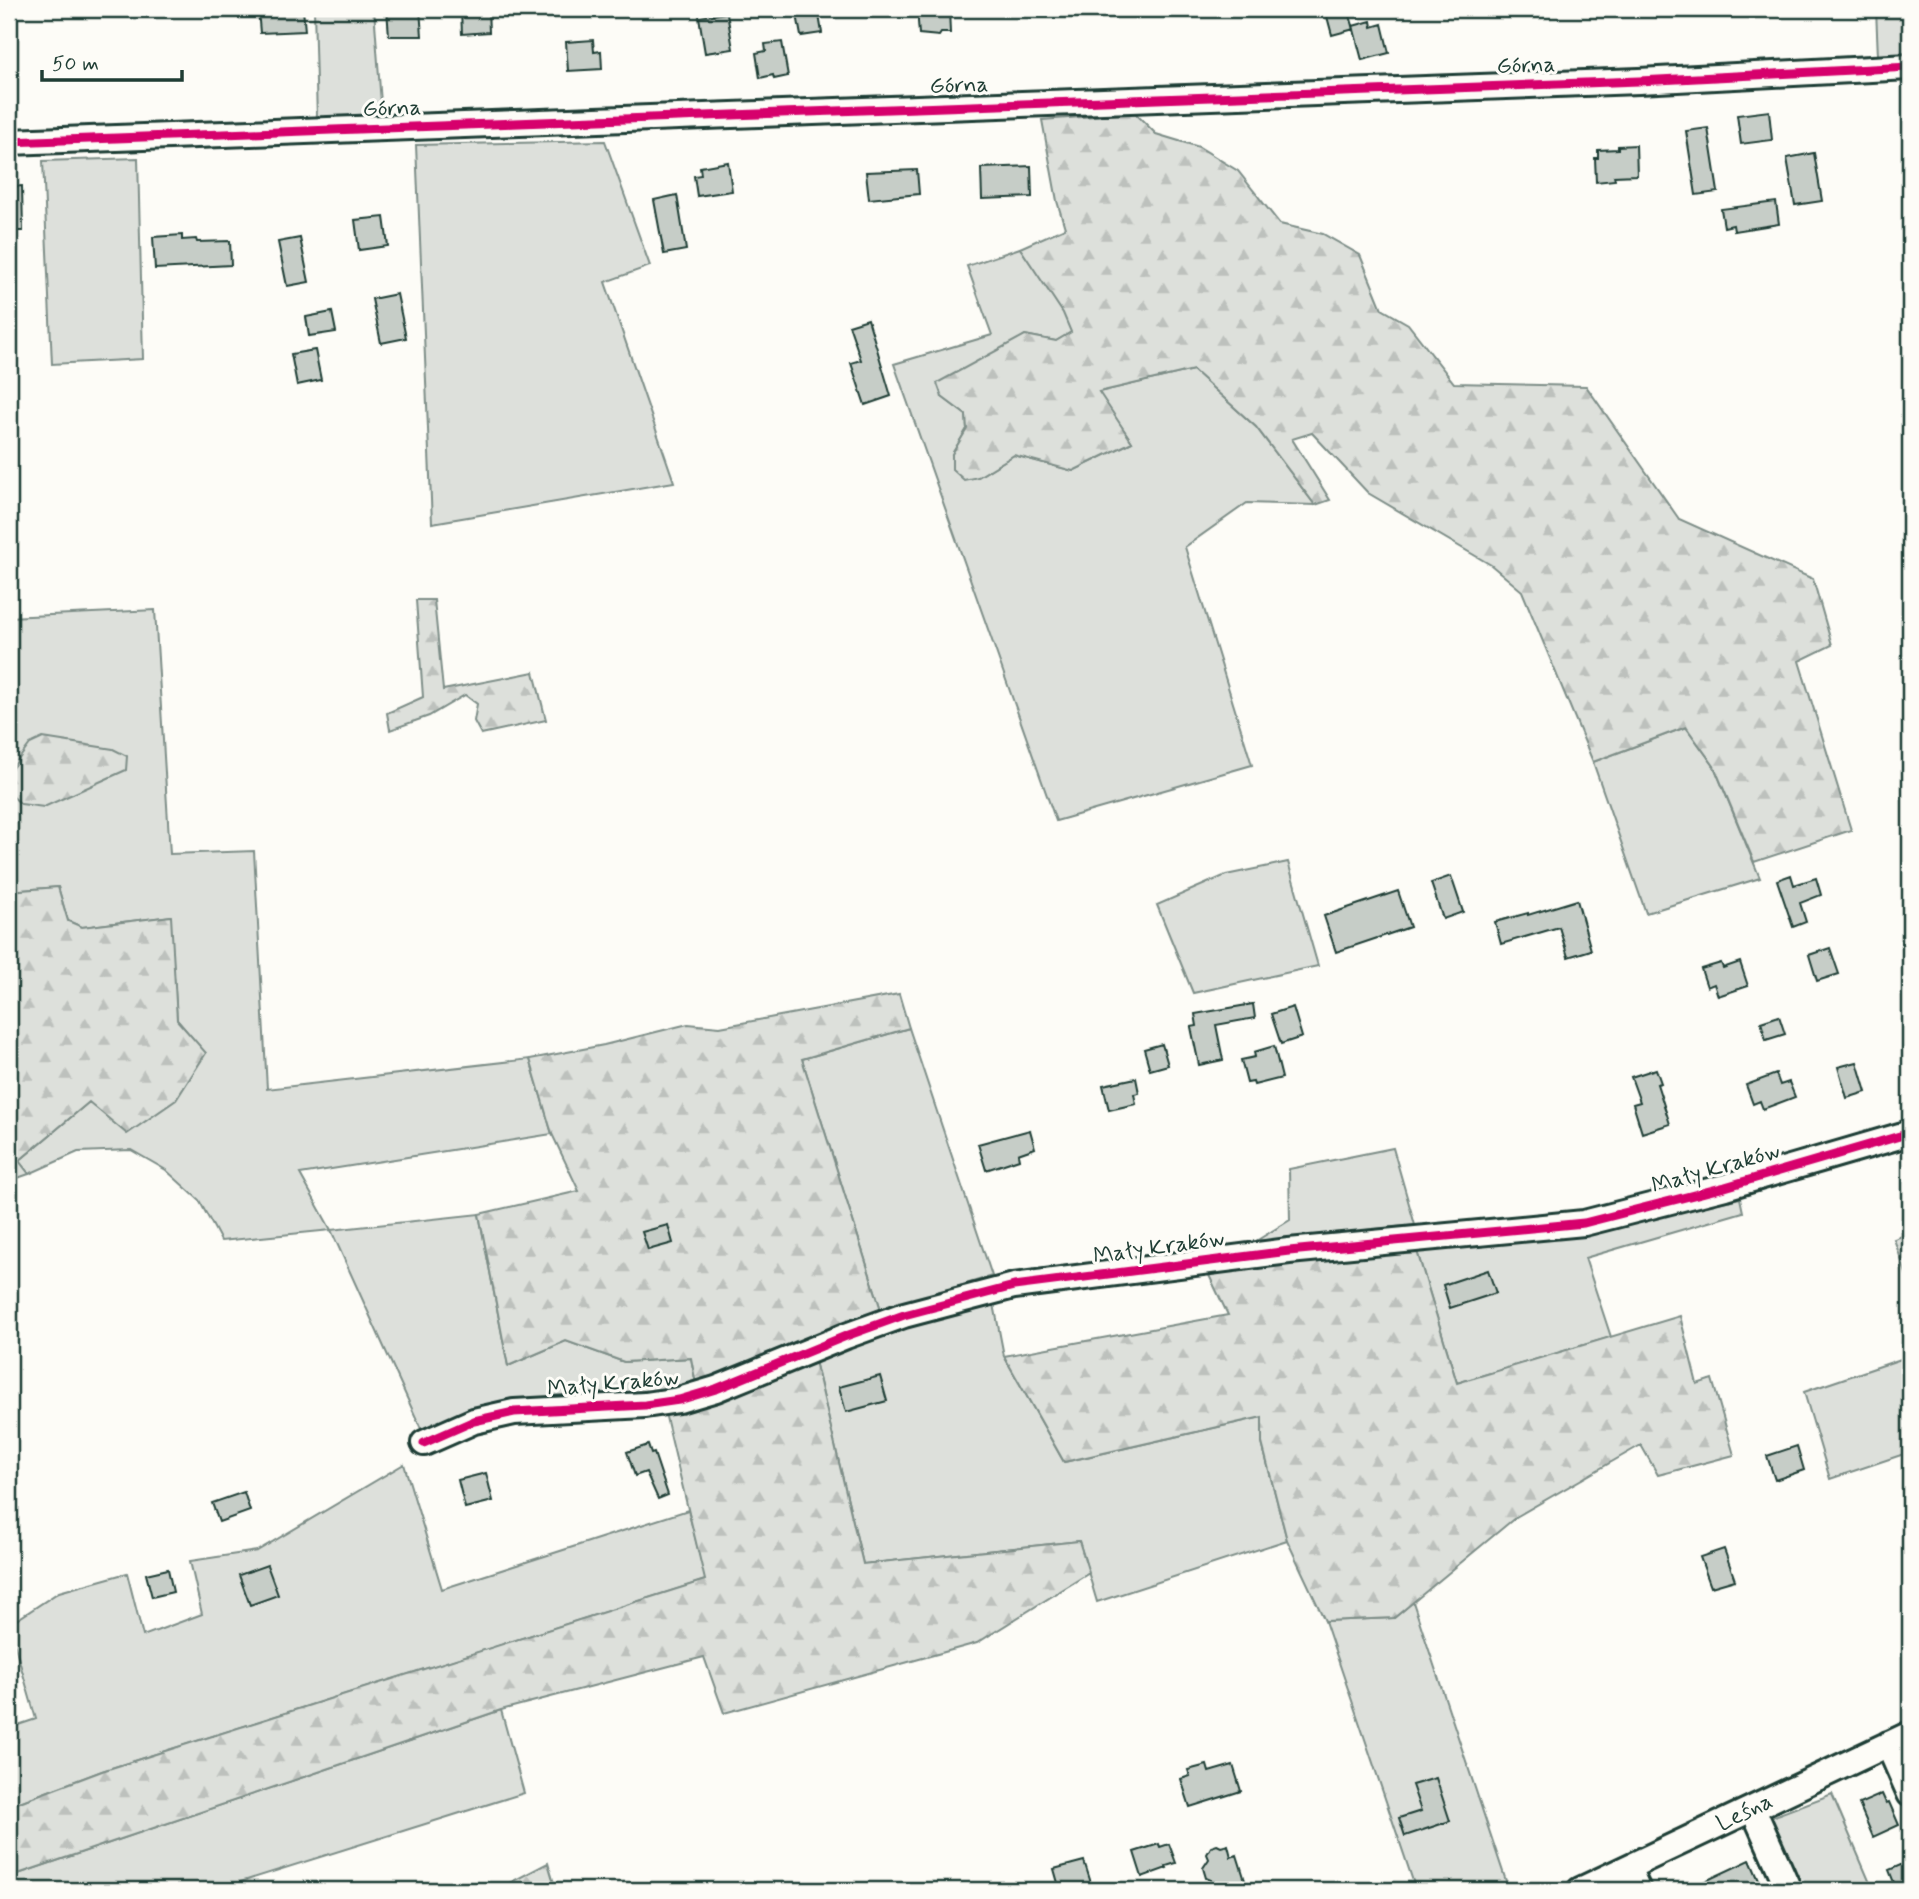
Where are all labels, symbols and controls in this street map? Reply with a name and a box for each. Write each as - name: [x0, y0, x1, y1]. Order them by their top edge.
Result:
- scale bar: [42, 38, 182, 82]
- text: 50 m: [52, 50, 99, 78]
- street label: Górna: [1496, 50, 1556, 82]
- street label: Górna: [929, 70, 989, 102]
- street label: Górna: [362, 93, 422, 125]
- street label: Mały Kraków: [1648, 1136, 1784, 1202]
- street label: Mały Kraków: [1091, 1224, 1227, 1272]
- street label: Mały Kraków: [546, 1363, 680, 1405]
- street label: Leśna: [1712, 1787, 1778, 1839]

